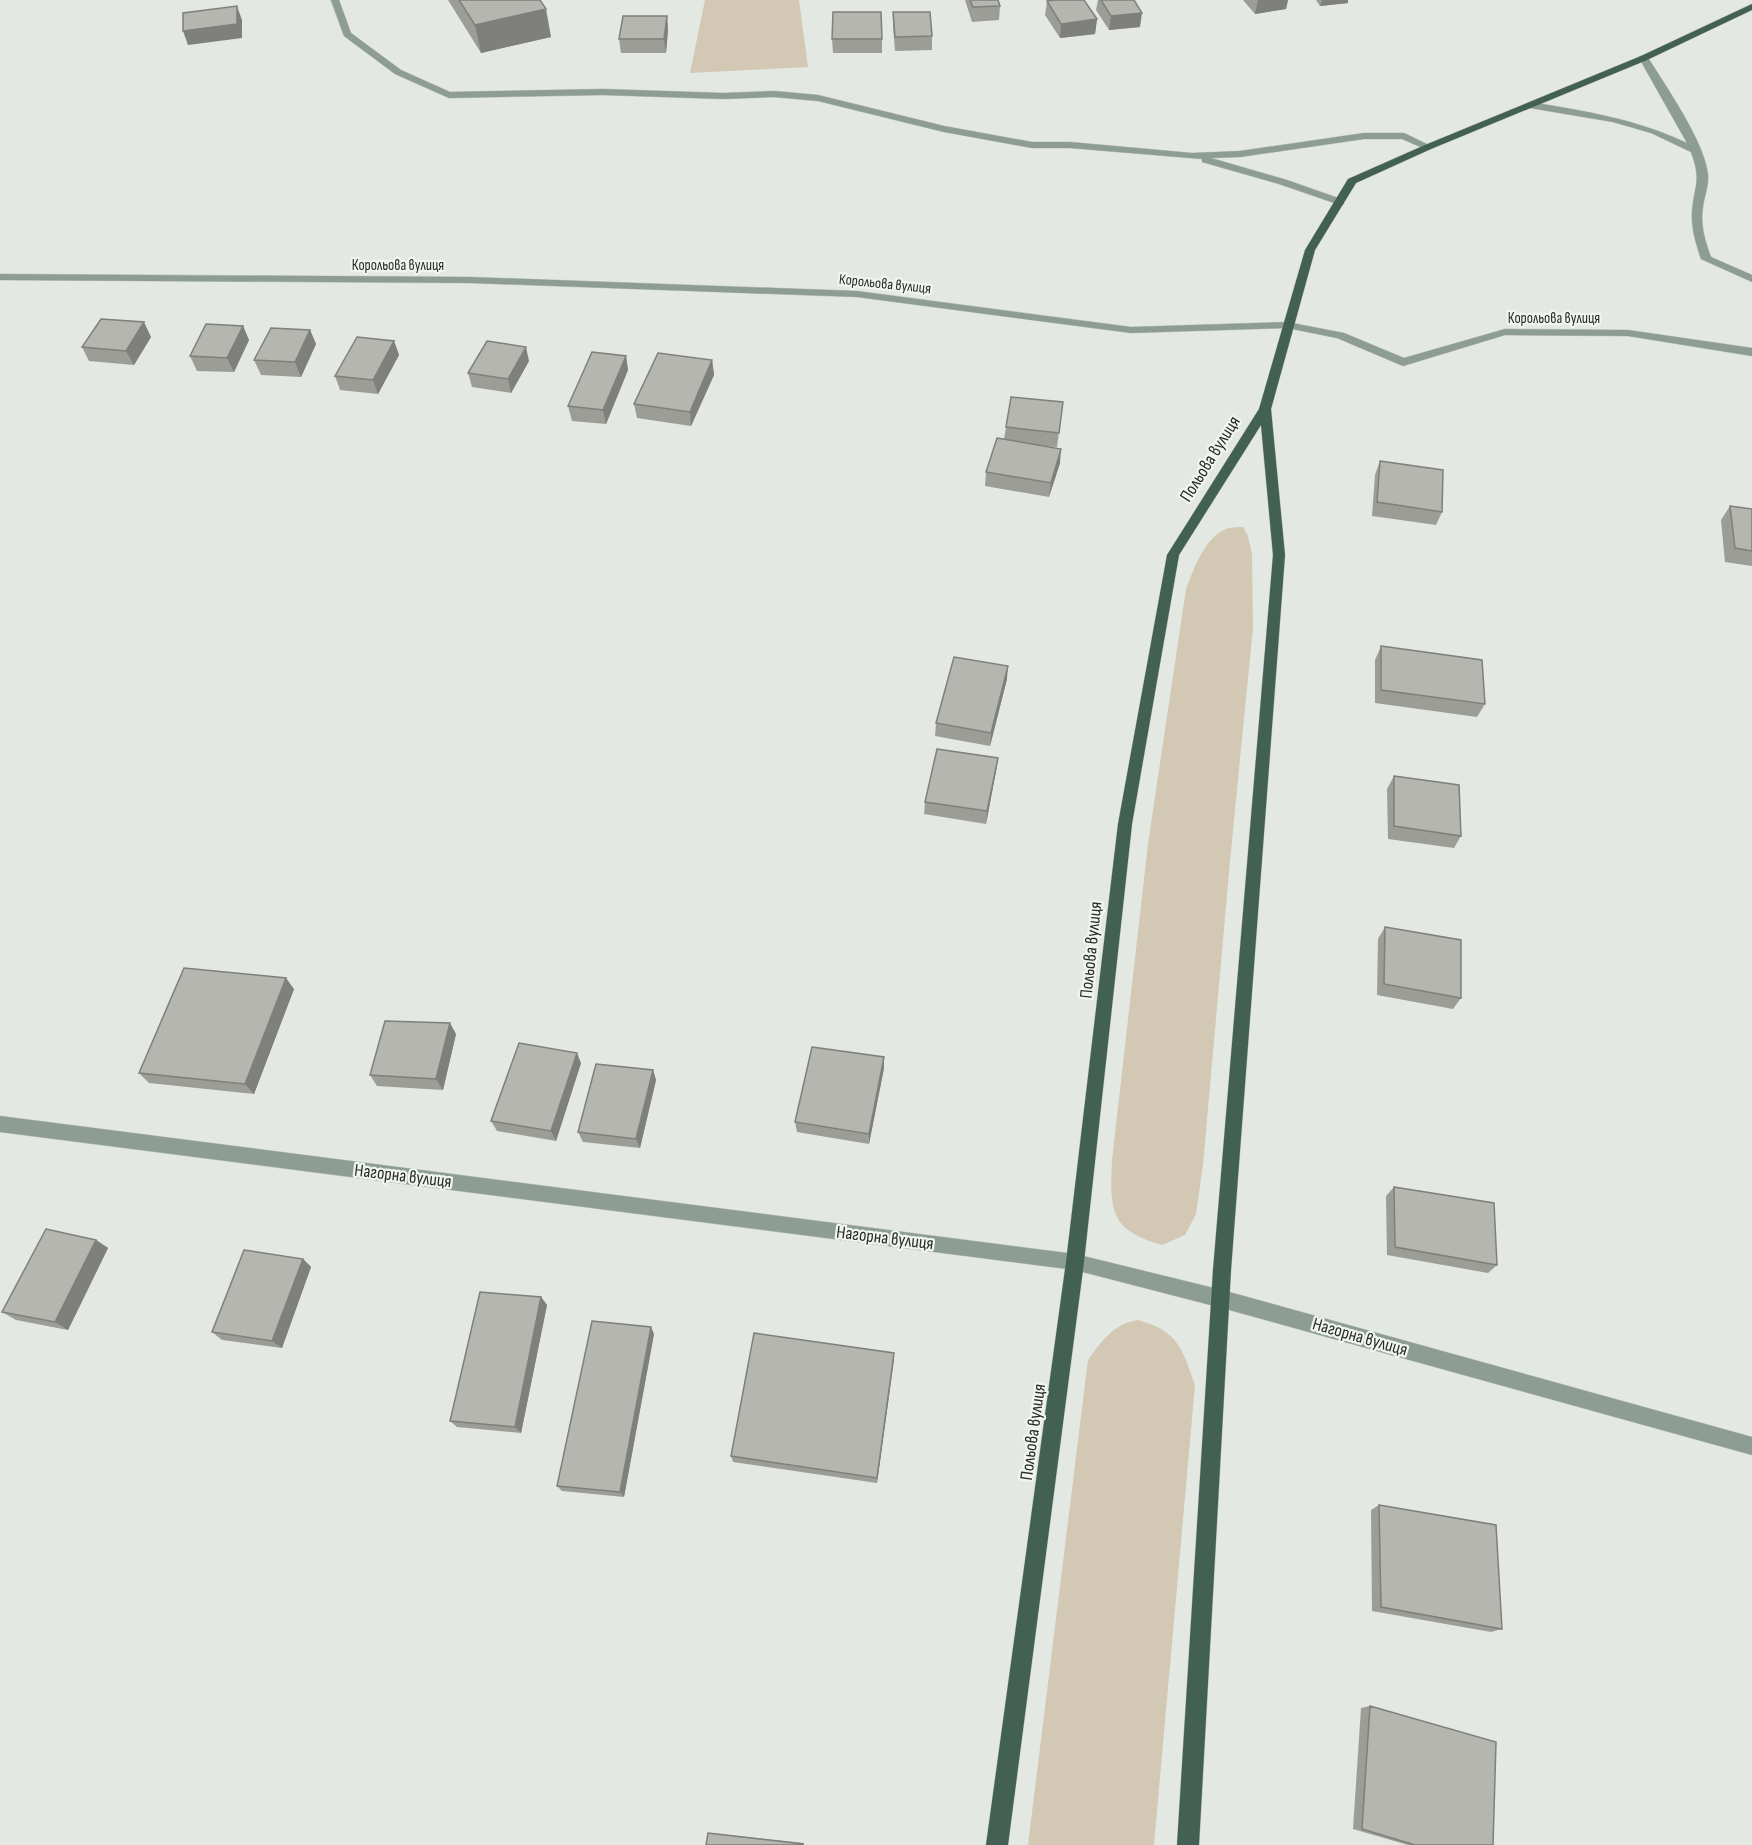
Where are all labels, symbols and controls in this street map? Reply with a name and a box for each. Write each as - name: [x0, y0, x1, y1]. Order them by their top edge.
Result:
- street label: Корольова вулиця: [352, 256, 444, 275]
- street label: Корольова вулиця: [838, 270, 932, 298]
- street label: Корольова вулиця: [1508, 309, 1600, 328]
- street label: Польова вулиця: [1175, 412, 1245, 506]
- street label: Польова вулиця: [1075, 901, 1107, 999]
- street label: Нагорна вулиця: [353, 1160, 453, 1192]
- street label: Нагорна вулиця: [835, 1222, 935, 1254]
- street label: Нагорна вулиця: [1310, 1313, 1410, 1361]
- street label: Польова вулиця: [1016, 1382, 1050, 1482]

